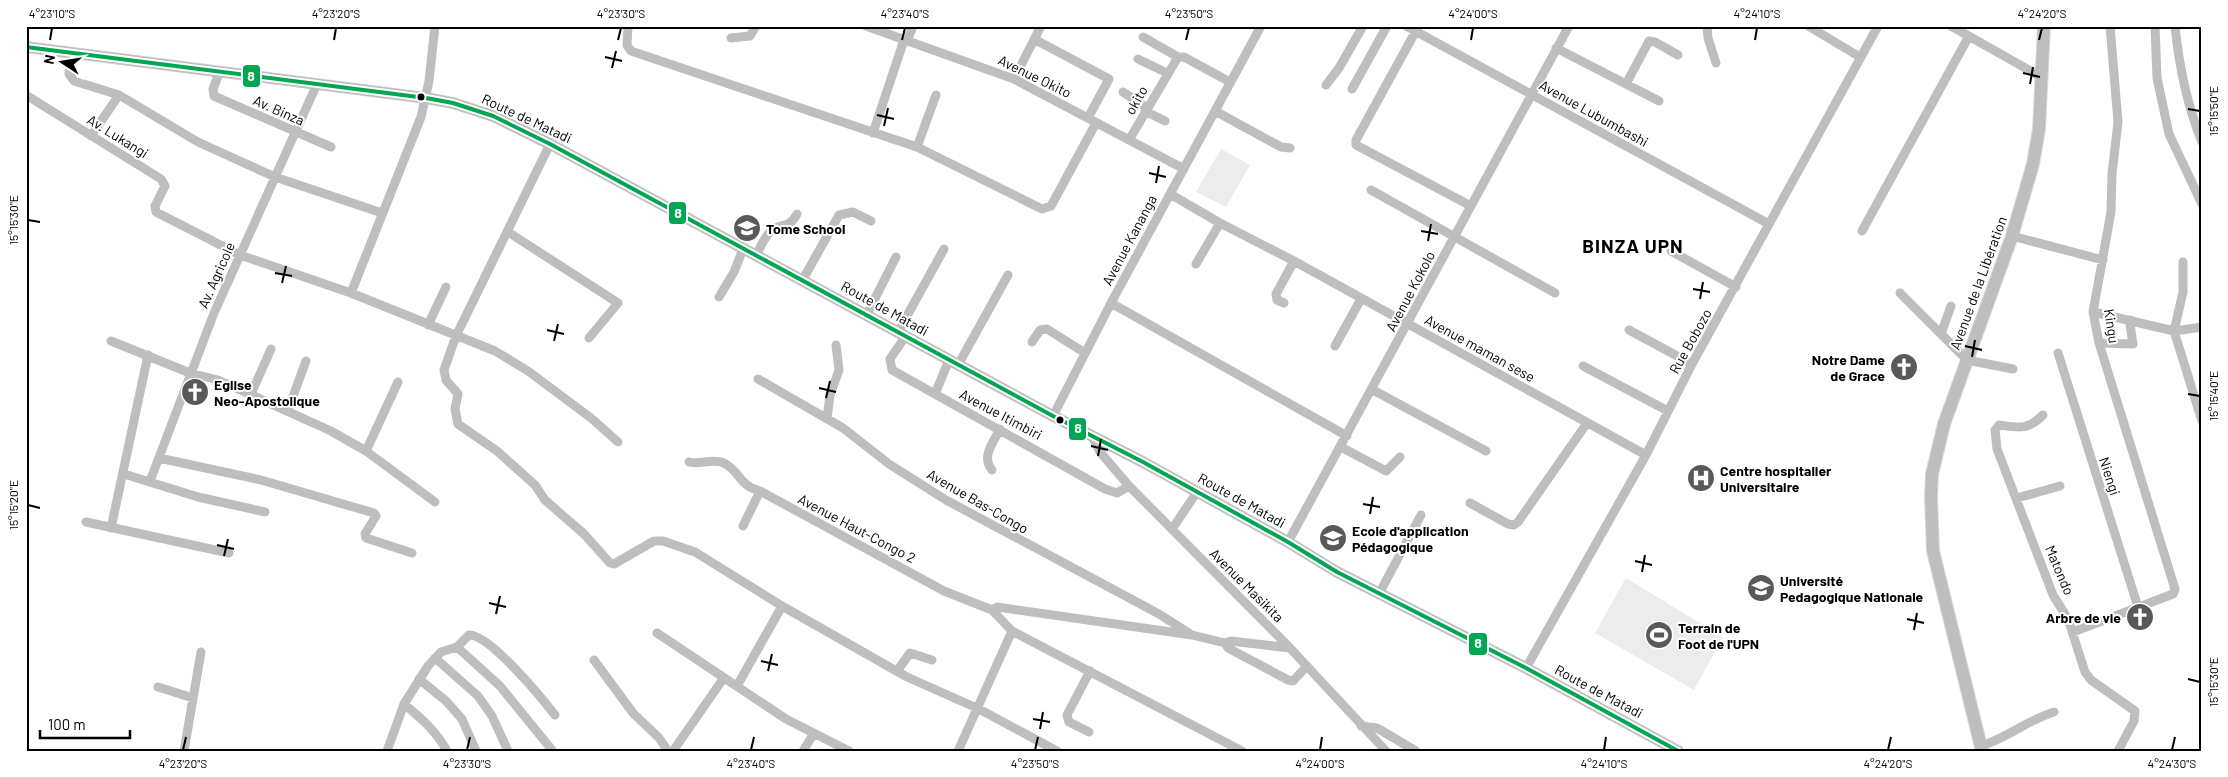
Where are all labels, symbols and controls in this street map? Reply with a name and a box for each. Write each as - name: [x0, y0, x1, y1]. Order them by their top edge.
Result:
- text: 4°23'10"S: [29, 6, 75, 20]
- text: 4°23'20"S: [312, 6, 360, 20]
- text: 4°23'30"S: [597, 6, 645, 20]
- text: 4°23'40"S: [881, 6, 929, 20]
- text: 4°23'50"S: [1165, 6, 1213, 20]
- text: 4°24'00"S: [1448, 6, 1498, 20]
- text: 4°24'10"S: [1734, 6, 1780, 20]
- text: 4°24'20"S: [2017, 6, 2067, 20]
- north arrow: [38, 38, 88, 88]
- street label: Avenue Okito: [996, 51, 1074, 101]
- text: N: [40, 53, 58, 66]
- line badge: 8: [242, 64, 261, 88]
- text: 8: [247, 67, 255, 84]
- street label: Avenue Lubumbashi: [1536, 76, 1652, 150]
- street label: okito: [1121, 82, 1151, 118]
- text: 15°15'50"E: [2206, 86, 2220, 136]
- street label: Route de Matadi: [479, 90, 575, 146]
- street label: Av. Binza: [251, 91, 307, 129]
- unlabelled marker: [416, 92, 426, 102]
- street label: Av. Lukangi: [84, 111, 152, 161]
- street label: Avenue Kananga: [1098, 192, 1160, 288]
- text: 15°15'30"E: [6, 195, 20, 245]
- line badge: 8: [668, 201, 687, 225]
- text: 8: [674, 204, 682, 221]
- school or university icon: Tome School: [732, 213, 762, 243]
- street label: Avenue de la Libération: [1946, 214, 2010, 352]
- place label: Tome School: [766, 220, 845, 237]
- district label: BINZA UPN: [1582, 234, 1684, 257]
- street label: Av. Agricole: [194, 239, 238, 311]
- street label: Avenue Kokolo: [1382, 248, 1438, 334]
- street label: Route de Matadi: [838, 277, 932, 339]
- street label: Rue Bobozo: [1665, 305, 1715, 377]
- street label: Kingu: [2101, 308, 2123, 344]
- street label: Avenue maman sese: [1422, 311, 1538, 385]
- place label: Notre Dame de Grace: [1812, 351, 1885, 384]
- church icon: Notre Dame de Grace: [1889, 352, 1919, 382]
- text: 15°15'40"E: [2206, 371, 2220, 421]
- place label: Eglise Neo-Apostolique: [214, 376, 320, 409]
- church icon: Eglise Neo-Apostolique: [180, 377, 210, 407]
- street label: Avenue Itimbiri: [957, 385, 1045, 443]
- unlabelled marker: [1055, 415, 1065, 425]
- line badge: 8: [1068, 417, 1087, 441]
- text: 8: [1074, 419, 1082, 436]
- street label: Niengi: [2096, 455, 2124, 497]
- place label: Centre hospitalier Universitaire: [1720, 462, 1832, 495]
- hospital icon: Centre hospitalier Universitaire: [1686, 463, 1716, 493]
- street label: Avenue Bas-Congo: [924, 465, 1032, 537]
- street label: Route de Matadi: [1195, 469, 1289, 531]
- text: 15°15'20"E: [6, 480, 20, 530]
- street label: Avenue Haut-Congo 2: [795, 490, 919, 566]
- place label: Ecole d'application Pédagogique: [1352, 522, 1469, 555]
- school or university icon: Ecole d'application Pédagogique: [1318, 523, 1348, 553]
- street label: Matondo: [2042, 543, 2078, 597]
- street label: Avenue Masikita: [1206, 544, 1288, 626]
- place label: Université Pedagogique Nationale: [1780, 572, 1924, 605]
- school or university icon: Université Pedagogique Nationale: [1746, 573, 1776, 603]
- church icon: Arbre de vie: [2125, 602, 2155, 632]
- place label: Arbre de vie: [2046, 609, 2121, 626]
- place label: Terrain de Foot de l'UPN: [1678, 619, 1759, 652]
- sports icon: Terrain de Foot de l'UPN: [1644, 620, 1674, 650]
- line badge: 8: [1468, 632, 1488, 656]
- text: 8: [1474, 634, 1482, 651]
- text: 15°15'30"E: [2206, 657, 2220, 707]
- street label: Route de Matadi: [1552, 661, 1646, 721]
- scale bar: [40, 707, 130, 739]
- text: 100 m: [48, 715, 86, 733]
- text: 4°23'20"S: [159, 756, 207, 770]
- text: 4°23'30"S: [443, 756, 491, 770]
- text: 4°23'40"S: [727, 756, 775, 770]
- text: 4°23'50"S: [1011, 756, 1059, 770]
- text: 4°24'00"S: [1295, 756, 1345, 770]
- text: 4°24'10"S: [1581, 756, 1627, 770]
- text: 4°24'20"S: [1863, 756, 1913, 770]
- text: 4°24'30"S: [2148, 756, 2196, 770]

